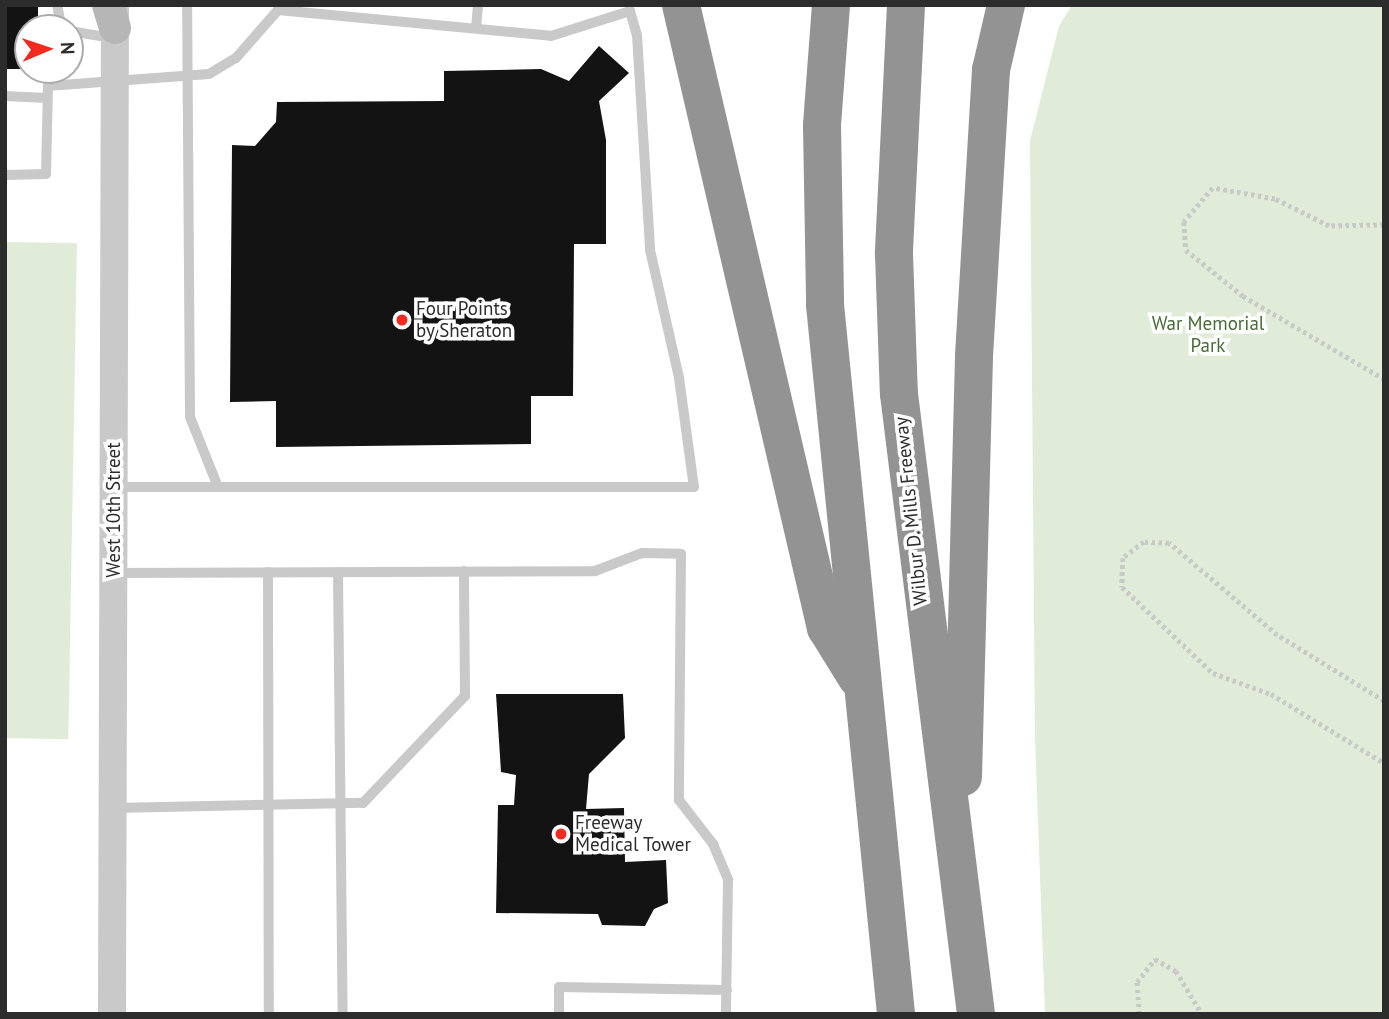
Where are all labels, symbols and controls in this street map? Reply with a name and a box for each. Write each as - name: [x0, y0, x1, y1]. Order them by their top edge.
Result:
- north arrow: [14, 14, 84, 84]
- text: N: [56, 42, 80, 55]
- place label: Four Points by Sheraton: [416, 298, 513, 342]
- marker: Four Points by Sheraton: [394, 312, 410, 328]
- park label: War Memorial Park: [1152, 313, 1264, 357]
- street label: Wilbur D. Mills Freeway: [890, 415, 932, 607]
- street label: West 10th Street: [103, 442, 125, 578]
- place label: Freeway Medical Tower: [575, 812, 692, 856]
- marker: Freeway Medical Tower: [553, 826, 569, 842]

